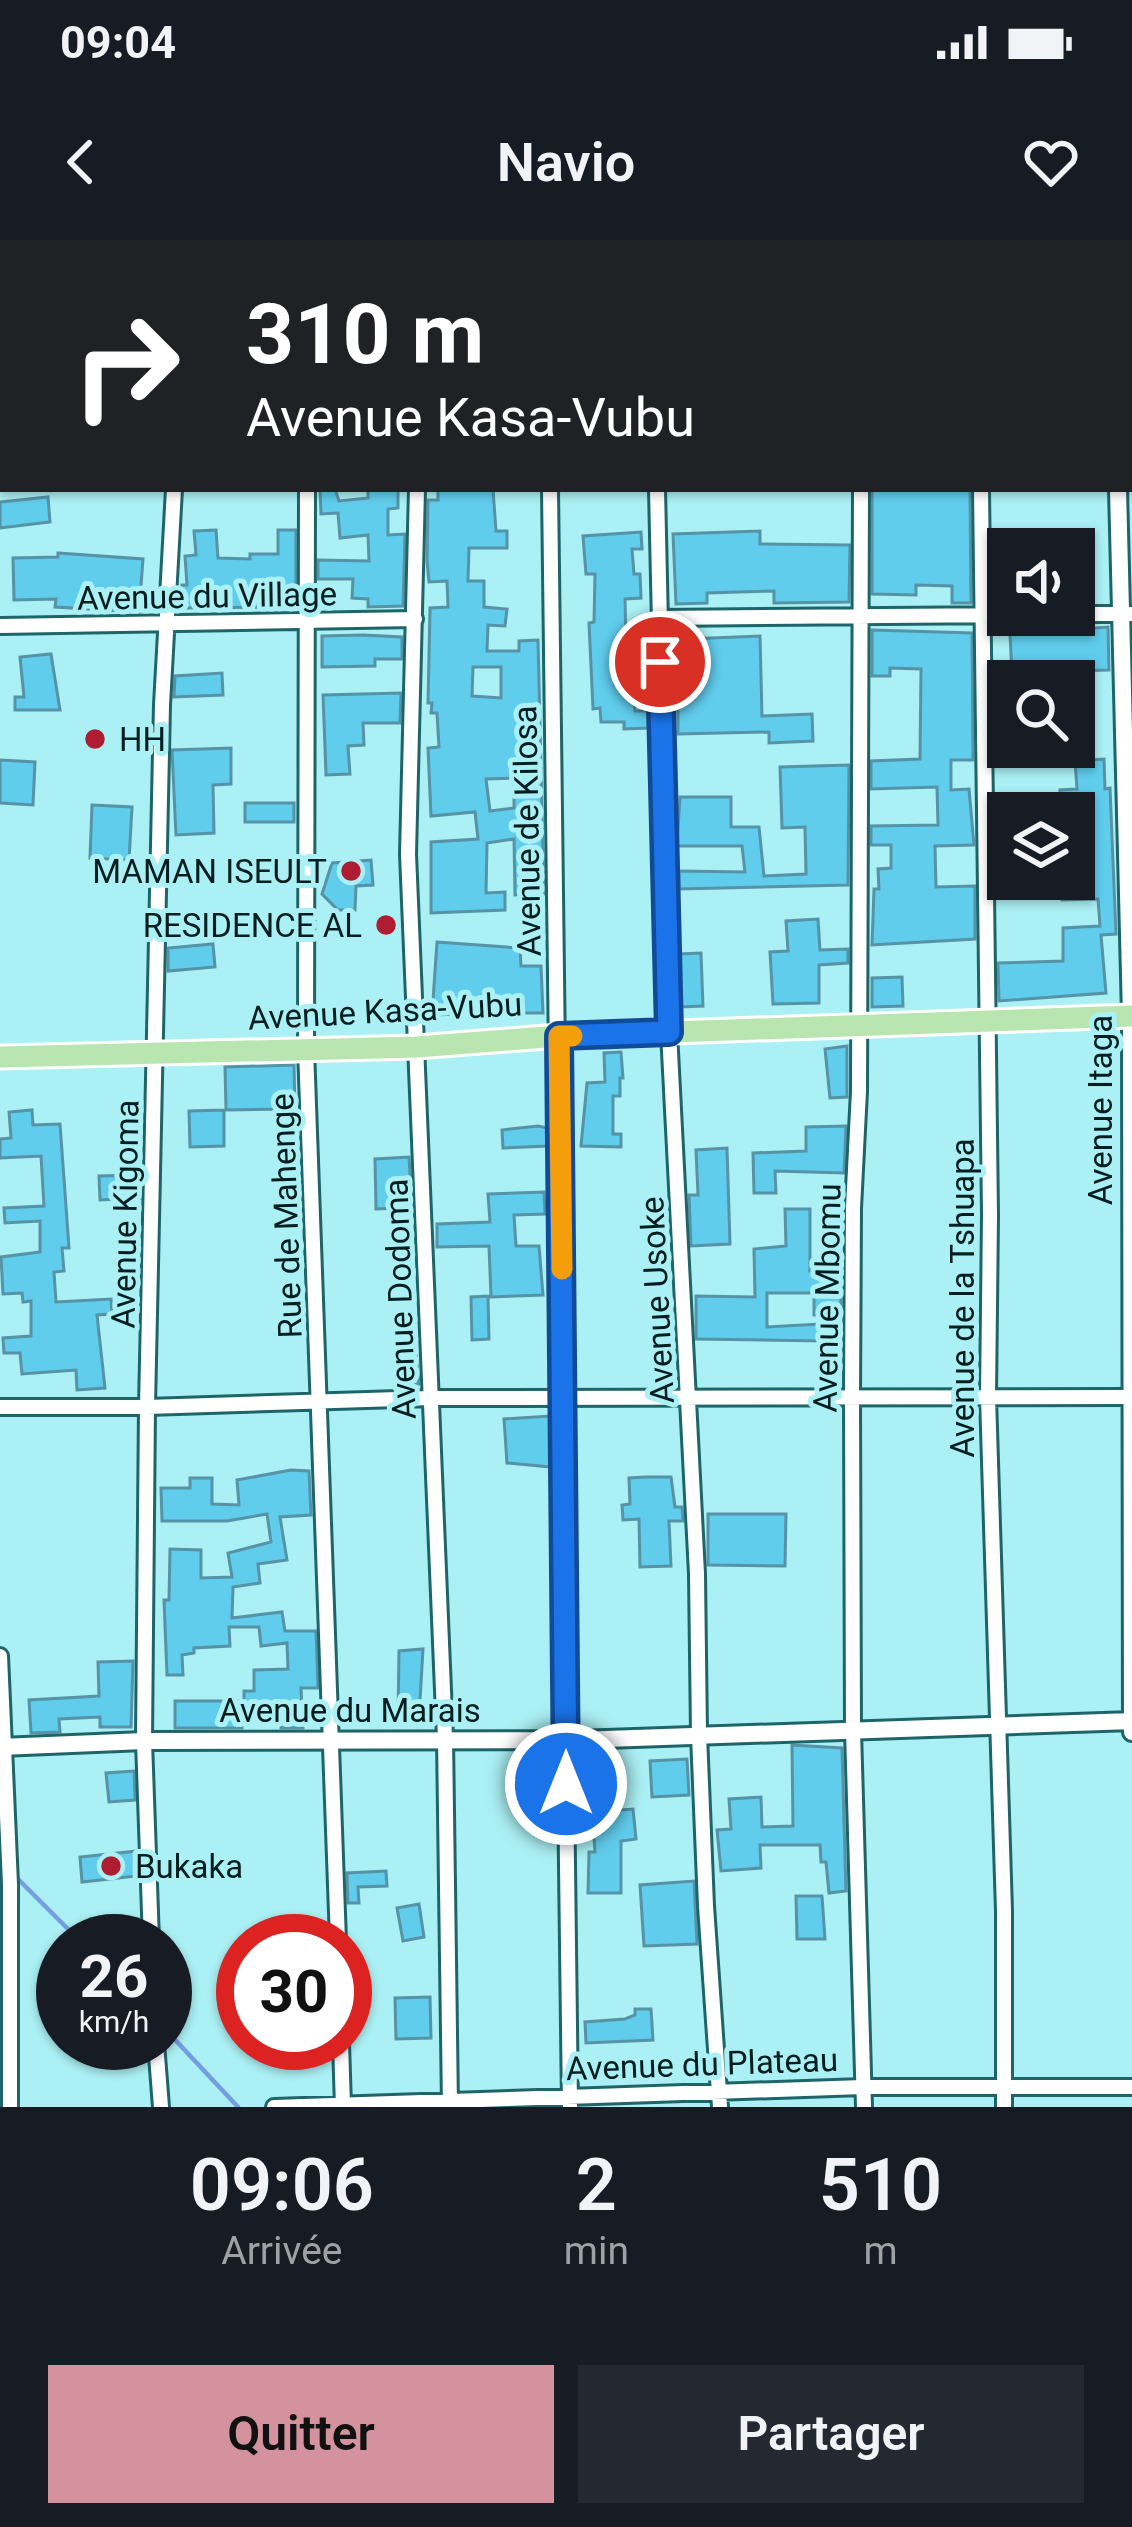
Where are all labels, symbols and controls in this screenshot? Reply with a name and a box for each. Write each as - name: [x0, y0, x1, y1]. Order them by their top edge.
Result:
- text: 09:04: [60, 16, 176, 69]
- icon: back: [48, 129, 114, 195]
- icon: heart: [1018, 129, 1084, 195]
- text: Navio: [497, 131, 635, 194]
- text: 310 m: [246, 285, 484, 384]
- icon: right: [48, 288, 204, 444]
- text: Avenue Kasa-Vubu: [246, 386, 695, 449]
- map controls: [987, 528, 1095, 900]
- button: sound: [987, 528, 1095, 636]
- street label: Avenue du Village: [77, 574, 337, 618]
- pin: [609, 611, 711, 713]
- icon: arrive: [627, 629, 693, 695]
- button: search: [987, 660, 1095, 768]
- street label: Avenue de Kilosa: [505, 705, 549, 957]
- place label: HH: [119, 720, 166, 759]
- marker: HH: [82, 726, 108, 752]
- button: layers: [987, 792, 1095, 900]
- place label: MAMAN ISEULT: [92, 852, 327, 891]
- marker: MAMAN ISEULT: [338, 858, 364, 884]
- place label: RESIDENCE AL: [143, 906, 362, 945]
- marker: RESIDENCE AL: [373, 912, 399, 938]
- street label: Avenue Kasa-Vubu: [247, 984, 523, 1038]
- street label: Avenue Itaga: [1081, 1015, 1120, 1205]
- street label: Rue de Mahenge: [262, 1093, 310, 1339]
- street label: Avenue Kigoma: [104, 1099, 146, 1329]
- street label: Avenue de la Tshuapa: [943, 1138, 982, 1458]
- street label: Avenue Dodoma: [376, 1178, 424, 1420]
- street label: Avenue Mbomu: [806, 1183, 848, 1413]
- street label: Avenue Usoke: [632, 1195, 682, 1405]
- street label: Avenue du Marais: [219, 1691, 481, 1730]
- position arrow: [503, 1721, 629, 1847]
- place label: Bukaka: [135, 1847, 243, 1886]
- marker: Bukaka: [98, 1853, 124, 1879]
- speed limit sign: 30: [216, 1914, 372, 2070]
- text: 26: [80, 1941, 148, 2012]
- text: km/h: [79, 2004, 149, 2039]
- street label: Avenue du Plateau: [565, 2040, 839, 2088]
- text: 09:06: [190, 2143, 374, 2228]
- text: 2: [576, 2143, 617, 2228]
- text: 510: [819, 2143, 942, 2228]
- text: Arrivée: [221, 2228, 343, 2274]
- text: min: [564, 2228, 629, 2274]
- text: m: [863, 2228, 898, 2274]
- button: Quitter: [48, 2365, 554, 2503]
- button: Partager: [578, 2365, 1084, 2503]

